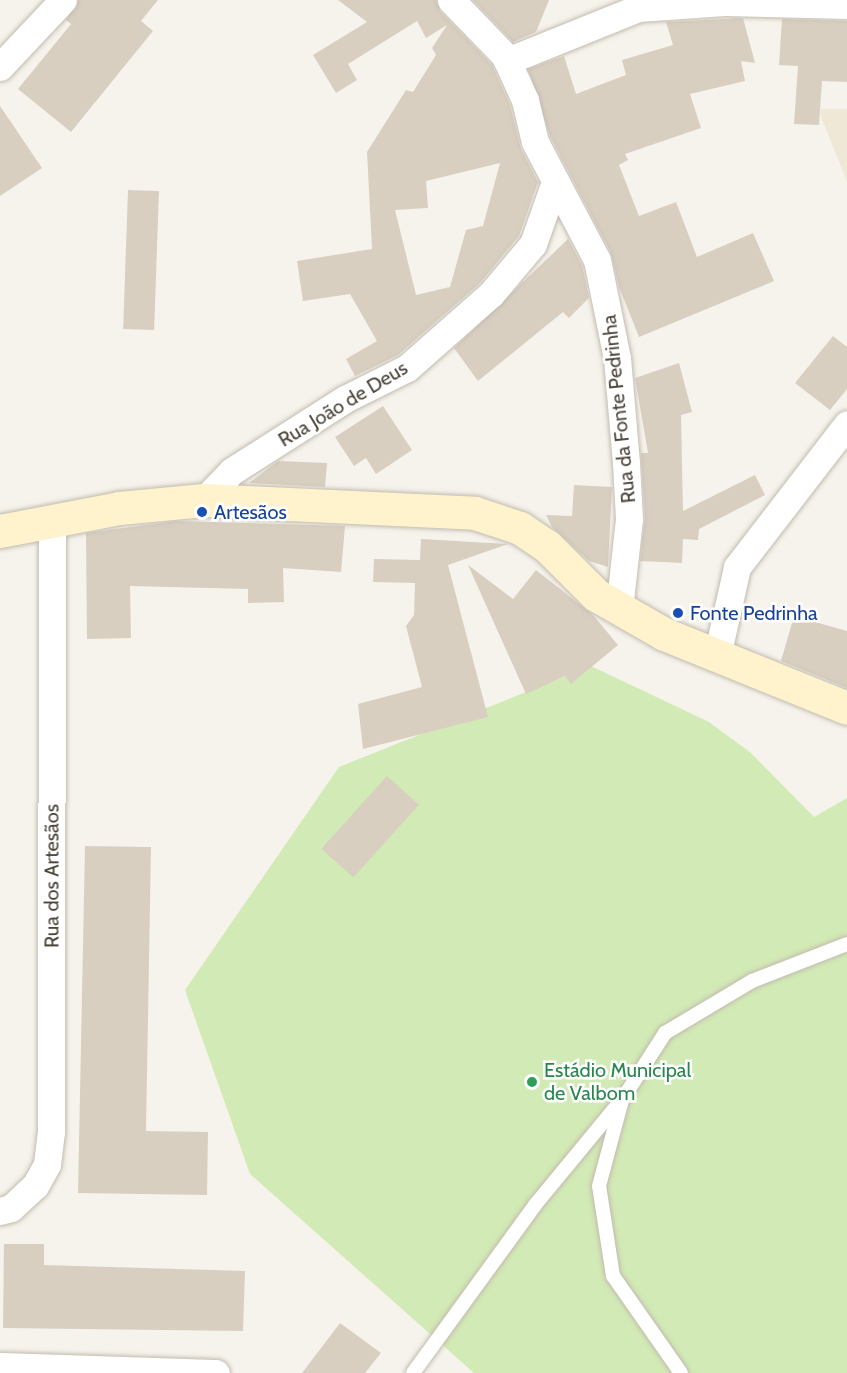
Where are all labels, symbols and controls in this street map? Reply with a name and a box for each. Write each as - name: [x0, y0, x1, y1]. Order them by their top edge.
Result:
- street label: Rua da Fonte Pedrinha: [597, 314, 641, 504]
- street label: Rua João de Deus: [274, 356, 412, 452]
- place label: Artesãos: [214, 500, 287, 524]
- marker: Artesãos: [195, 505, 209, 519]
- place label: Fonte Pedrinha: [690, 601, 818, 625]
- marker: Fonte Pedrinha: [671, 606, 685, 620]
- street label: Rua dos Artesãos: [40, 804, 64, 948]
- place label: Estádio Municipal de Valbom: [544, 1058, 691, 1105]
- marker: Estádio Municipal de Valbom: [525, 1075, 539, 1089]

